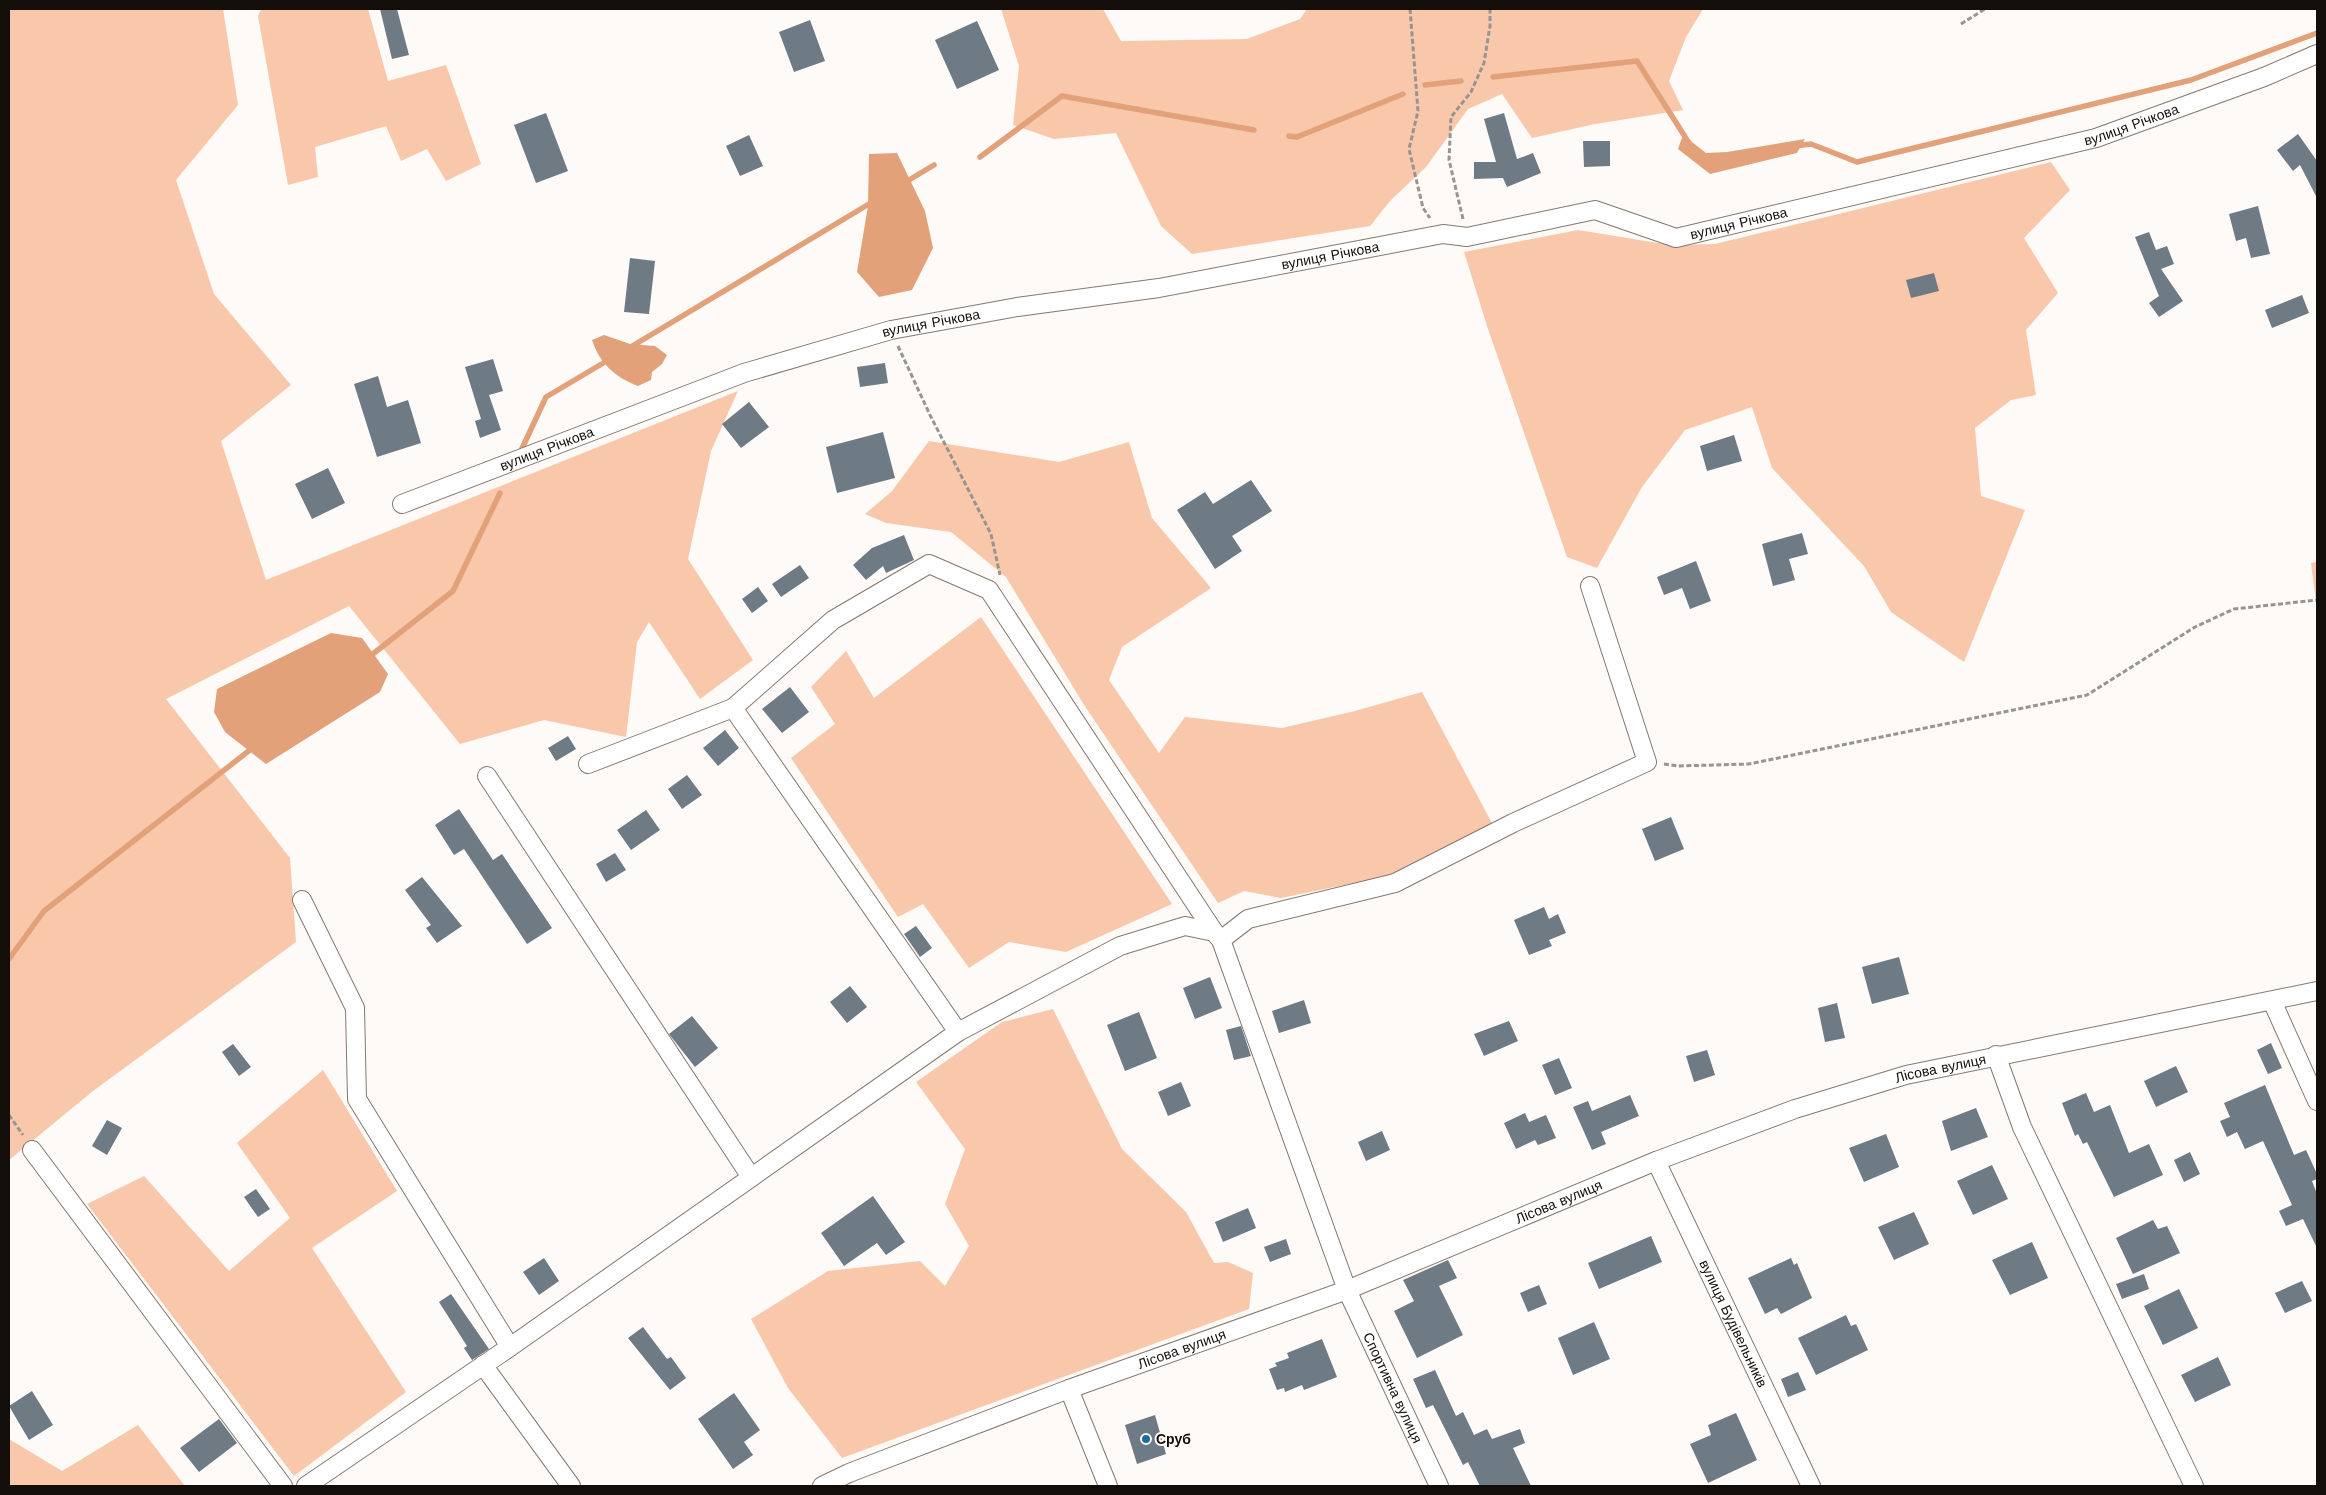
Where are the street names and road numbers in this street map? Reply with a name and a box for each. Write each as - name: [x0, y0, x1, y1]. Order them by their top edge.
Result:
- street label: вулиця Річкова: [2083, 101, 2181, 149]
- street label: вулиця Річкова: [1689, 204, 1789, 242]
- street label: вулиця Річкова: [1280, 238, 1381, 273]
- street label: вулиця Річкова: [880, 306, 981, 340]
- street label: вулиця Річкова: [498, 423, 596, 474]
- street label: Лісова вулиця: [1893, 1051, 1987, 1086]
- street label: Лісова вулиця: [1513, 1176, 1605, 1227]
- street label: вулиця Будівельників: [1696, 1257, 1771, 1390]
- street label: Лісова вулиця: [1135, 1326, 1228, 1372]
- street label: Спортивна вулиця: [1360, 1330, 1426, 1446]

